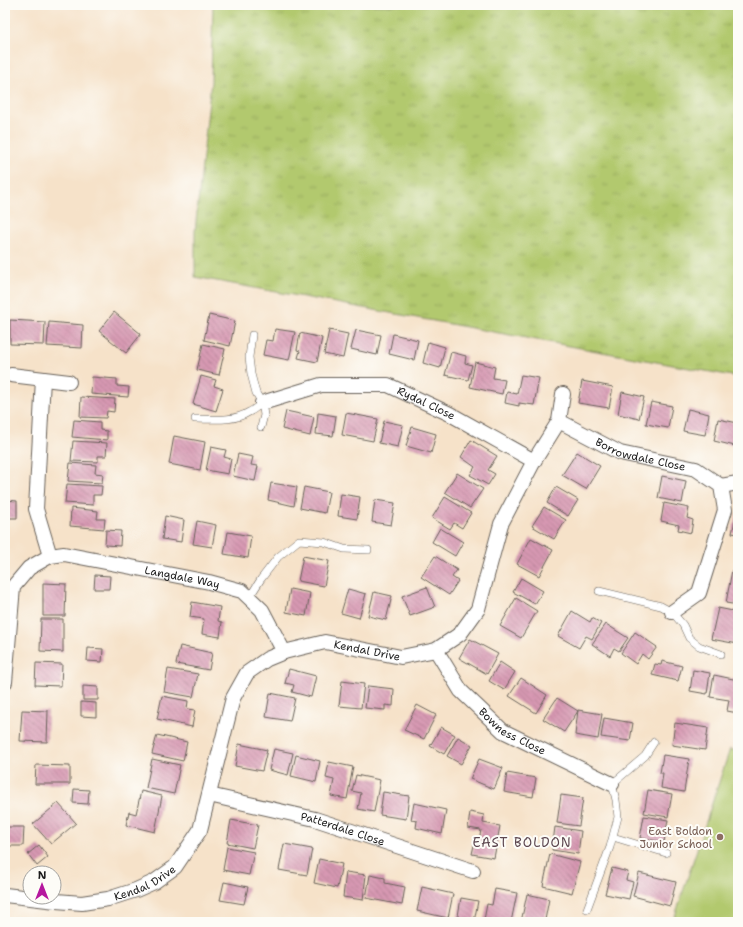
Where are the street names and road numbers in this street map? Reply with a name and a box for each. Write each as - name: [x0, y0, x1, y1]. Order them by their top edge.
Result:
- street label: Rydal Close: [395, 383, 458, 423]
- street label: Borrowdale Close: [593, 434, 687, 475]
- street label: Langdale Way: [143, 563, 221, 593]
- street label: Kendal Drive: [333, 637, 402, 665]
- street label: Bowness Close: [475, 705, 548, 759]
- street label: Patterdale Close: [299, 809, 387, 849]
- street label: Kendal Drive: [112, 862, 179, 905]

